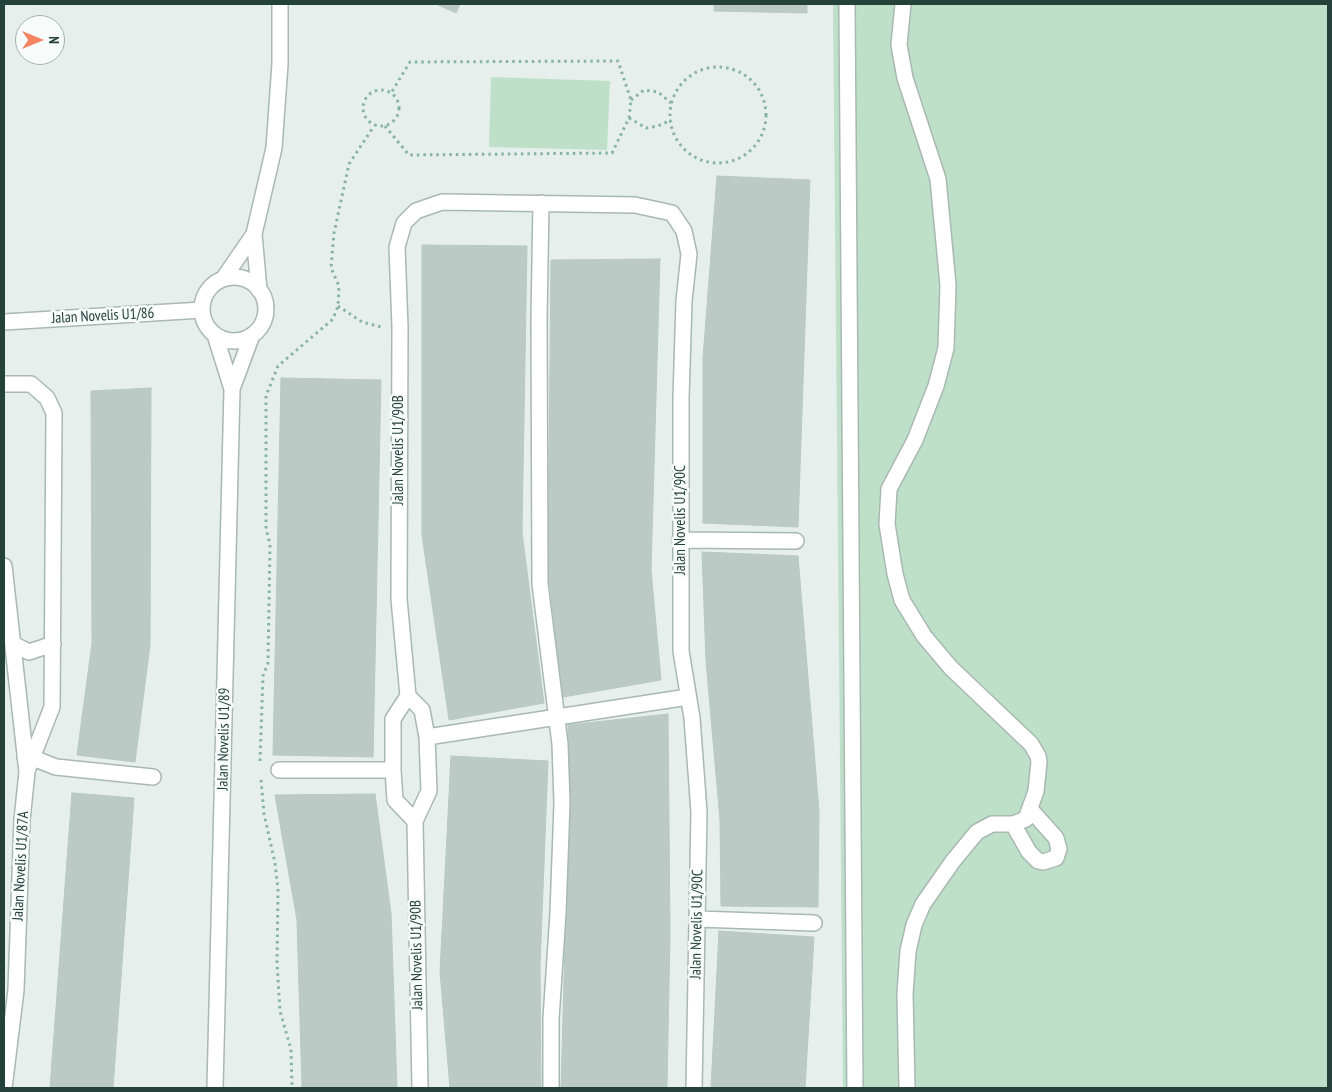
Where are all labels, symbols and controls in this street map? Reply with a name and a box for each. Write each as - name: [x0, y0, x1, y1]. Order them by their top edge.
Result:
- north arrow: [15, 15, 65, 65]
- text: N: [45, 36, 63, 44]
- street label: Jalan Novelis U1/86: [51, 304, 155, 328]
- street label: Jalan Novelis U1/90B: [390, 395, 408, 505]
- street label: Jalan Novelis U1/90C: [672, 465, 690, 575]
- street label: Jalan Novelis U1/89: [214, 687, 234, 791]
- street label: Jalan Novelis U1/87A: [9, 811, 33, 921]
- street label: Jalan Novelis U1/90C: [687, 869, 707, 979]
- street label: Jalan Novelis U1/90B: [407, 900, 427, 1010]

